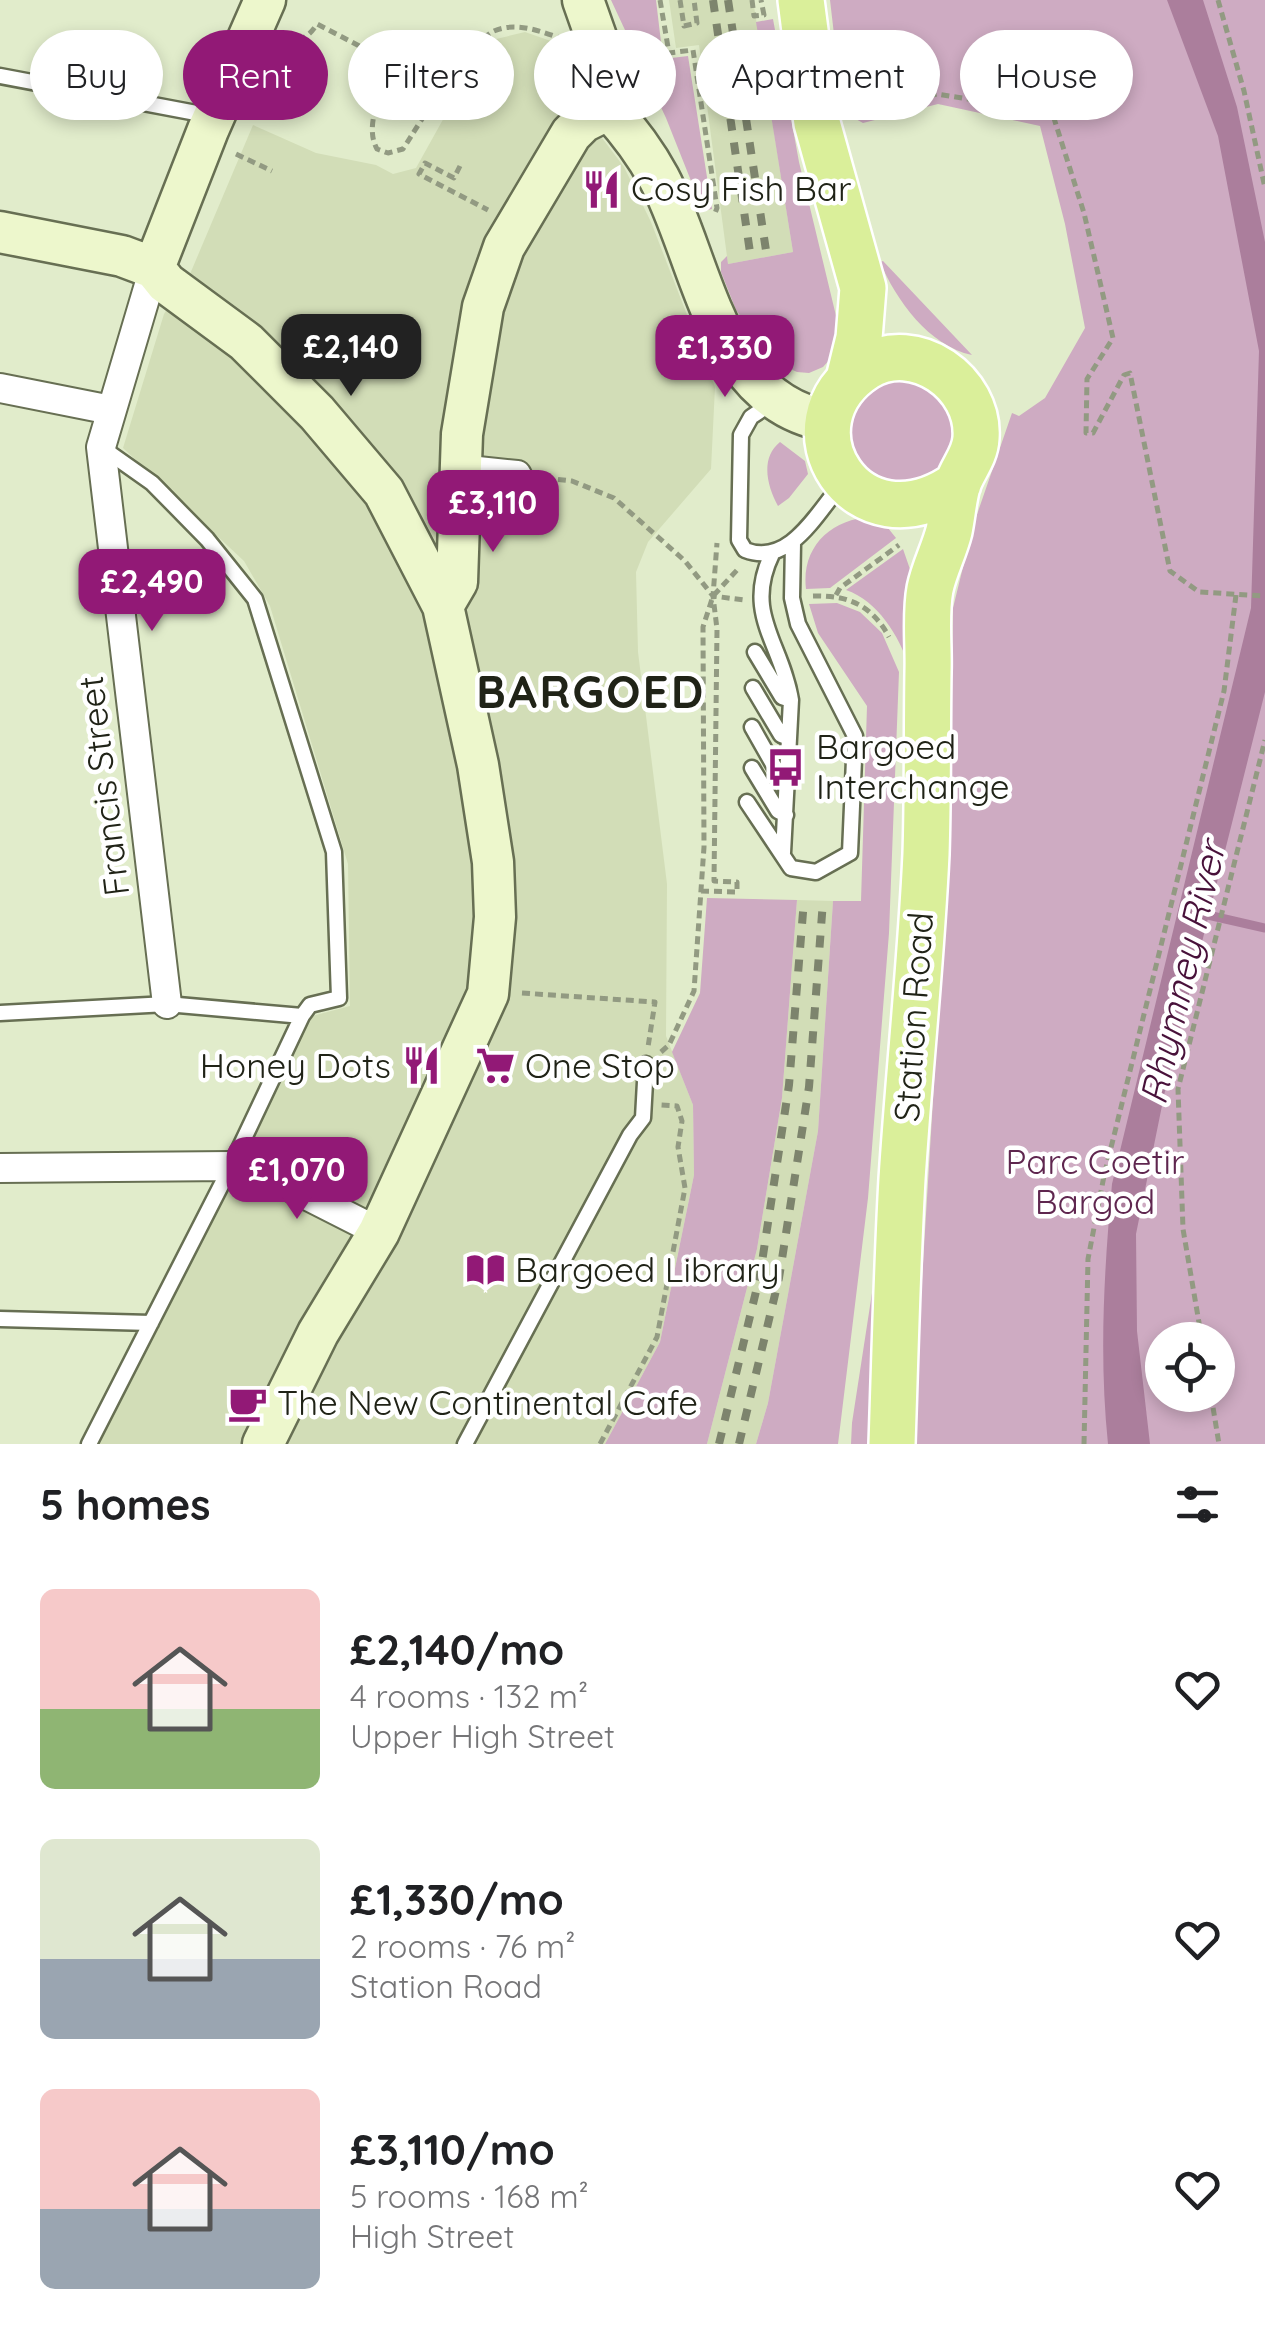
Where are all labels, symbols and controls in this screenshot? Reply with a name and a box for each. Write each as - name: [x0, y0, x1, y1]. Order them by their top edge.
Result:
- chip: Buy: [30, 30, 163, 120]
- chip: Rent: [183, 30, 328, 120]
- chip: Filters: [348, 30, 514, 120]
- chip: New: [534, 30, 676, 120]
- chip: Apartment: [696, 30, 940, 120]
- chip: House: [960, 30, 1133, 120]
- place label: Cosy Fish Bar: [631, 166, 851, 210]
- restaurant icon: Cosy Fish Bar: [580, 168, 622, 210]
- pin: £2,140: [270, 314, 432, 399]
- pin: £1,330: [644, 315, 806, 400]
- text: £2,140: [303, 326, 399, 366]
- text: £1,330: [677, 327, 773, 367]
- pin: £3,110: [412, 470, 574, 555]
- text: £3,110: [449, 482, 537, 522]
- pin: £2,490: [71, 549, 233, 634]
- text: £2,490: [101, 561, 203, 601]
- district label: BARGOED: [476, 663, 706, 719]
- street label: Francis Street: [68, 674, 138, 899]
- place label: Bargoed Interchange: [816, 724, 1010, 808]
- bus stop icon: Bargoed Interchange: [765, 746, 807, 788]
- water label: Rhymney River: [1129, 833, 1237, 1109]
- street label: Station Road: [884, 911, 942, 1123]
- place label: Honey Dots: [200, 1043, 391, 1087]
- place label: One Stop: [525, 1043, 675, 1087]
- restaurant icon: Honey Dots: [400, 1045, 442, 1087]
- supermarket icon: One Stop: [474, 1045, 516, 1087]
- pin: £1,070: [216, 1137, 378, 1222]
- park label: Parc Coetir Bargod: [1006, 1139, 1184, 1223]
- text: £1,070: [249, 1149, 345, 1189]
- place label: Bargoed Library: [515, 1247, 780, 1291]
- library icon: Bargoed Library: [464, 1249, 506, 1291]
- map controls: [1145, 1322, 1235, 1412]
- button: locate: [1145, 1322, 1235, 1412]
- place label: The New Continental Cafe: [277, 1380, 698, 1424]
- cafe icon: The New Continental Cafe: [226, 1382, 268, 1424]
- icon: filters: [1170, 1477, 1225, 1532]
- text: 5 homes: [40, 1478, 211, 1531]
- text: £2,140/mo: [350, 1623, 564, 1676]
- icon: home: [120, 1629, 240, 1749]
- icon: heart: [1170, 1662, 1225, 1717]
- text: 4 rooms · 132 m²: [350, 1676, 588, 1716]
- text: Upper High Street: [350, 1716, 615, 1756]
- text: £1,330/mo: [350, 1873, 564, 1926]
- icon: home: [120, 1879, 240, 1999]
- icon: heart: [1170, 1912, 1225, 1967]
- text: 2 rooms · 76 m²: [350, 1926, 575, 1966]
- text: Station Road: [350, 1966, 542, 2006]
- text: £3,110/mo: [350, 2123, 555, 2176]
- icon: home: [120, 2129, 240, 2249]
- icon: heart: [1170, 2162, 1225, 2217]
- text: 5 rooms · 168 m²: [350, 2176, 589, 2216]
- text: High Street: [350, 2216, 514, 2256]

